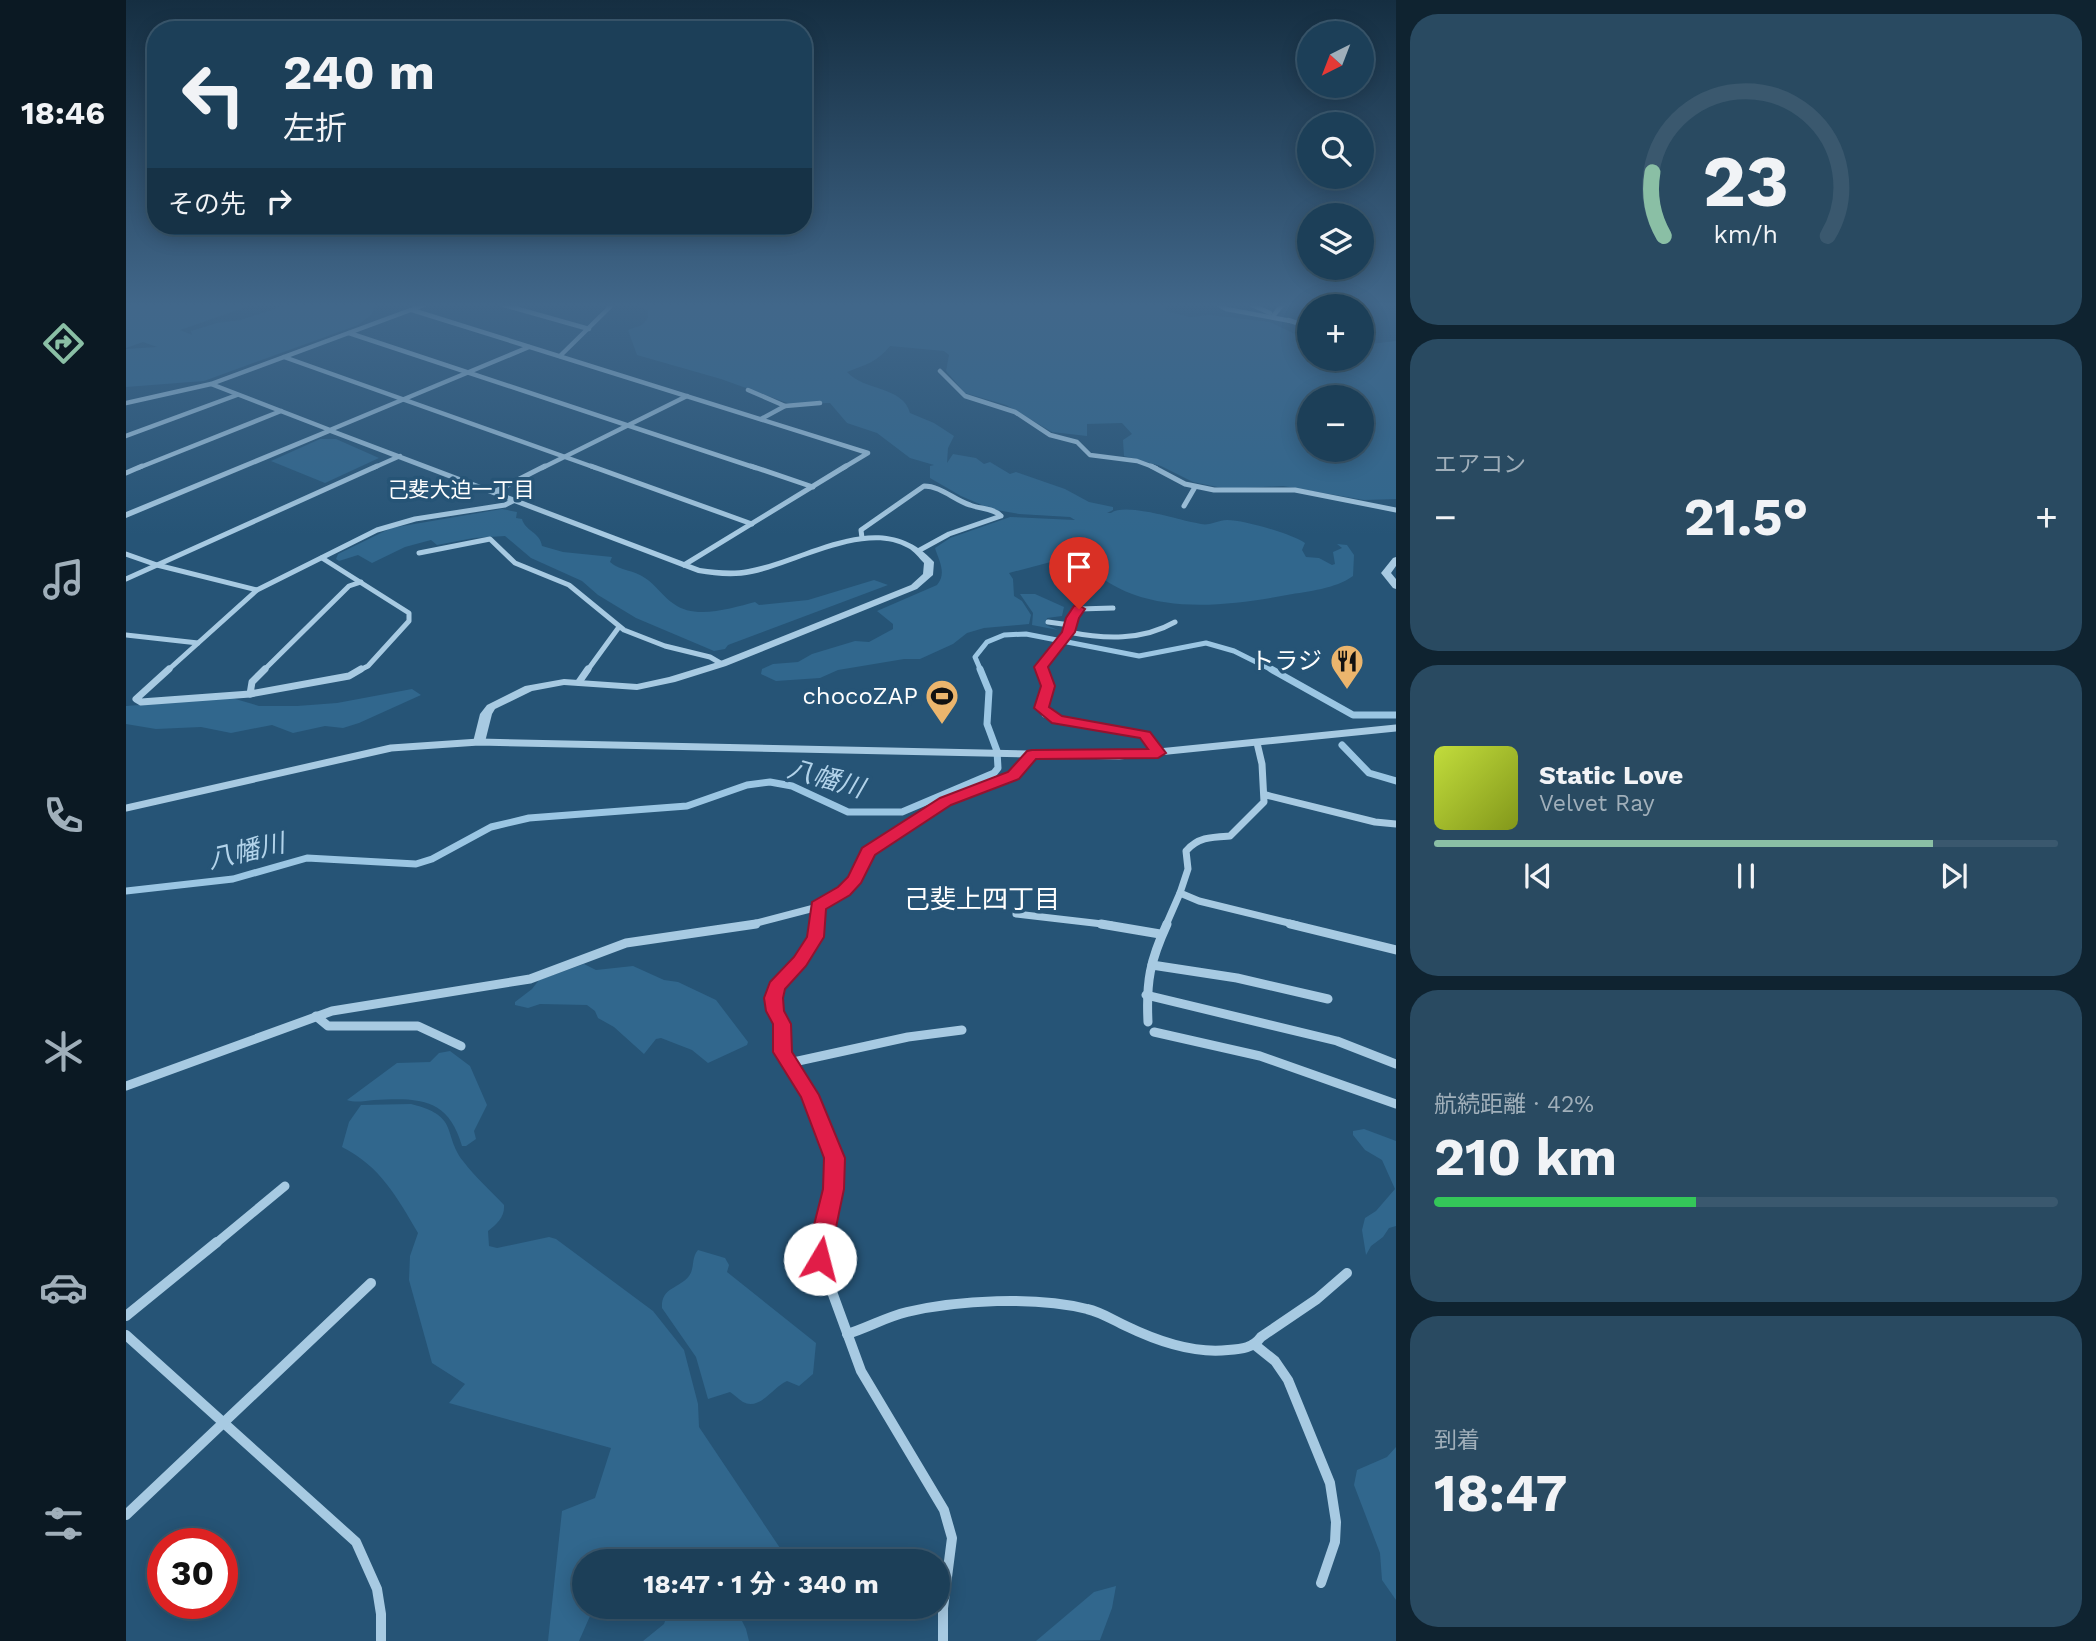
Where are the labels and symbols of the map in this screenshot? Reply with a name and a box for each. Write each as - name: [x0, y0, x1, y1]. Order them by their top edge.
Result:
- north arrow: [1297, 21, 1374, 98]
- district label: 己斐大迫一丁目: [388, 477, 535, 502]
- pin: [1049, 537, 1109, 609]
- restaurant icon: トラジ: [1328, 642, 1366, 691]
- place label: トラジ: [1250, 647, 1322, 675]
- sports icon: chocoZAP: [923, 677, 961, 726]
- place label: chocoZAP: [802, 682, 918, 710]
- water label: 八幡川: [784, 753, 871, 804]
- water label: 八幡川: [205, 827, 290, 874]
- district label: 己斐上四丁目: [904, 884, 1060, 914]
- position arrow: [783, 1222, 857, 1296]
- speed limit sign: 30: [147, 1528, 238, 1619]

